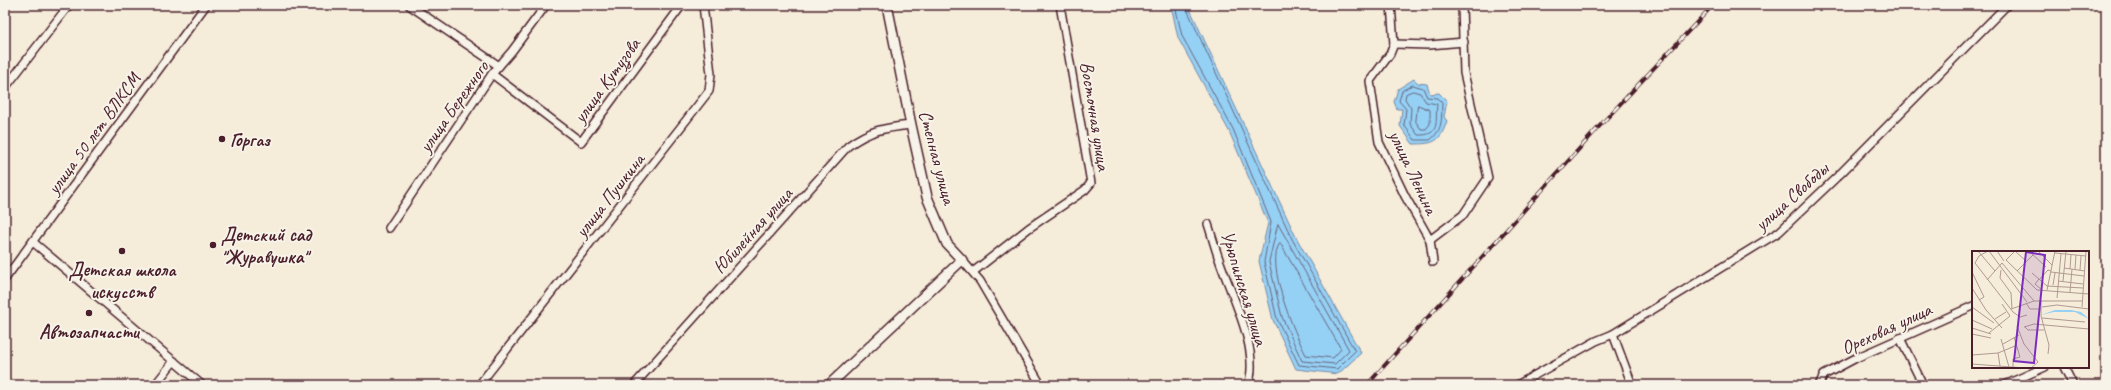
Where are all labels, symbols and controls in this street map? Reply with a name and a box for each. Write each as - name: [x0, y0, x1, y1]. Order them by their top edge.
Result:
- street label: улица Кутузова: [567, 32, 647, 129]
- street label: улица Бережного: [413, 55, 495, 158]
- street label: Восточная улица: [1075, 60, 1116, 174]
- street label: улица 50 лет ВЛКСМ: [41, 67, 147, 200]
- street label: Степная улица: [913, 108, 962, 209]
- street label: улица Ленина: [1383, 126, 1444, 220]
- place label: Горгаз: [230, 128, 271, 152]
- marker: Горгаз: [217, 134, 227, 144]
- street label: улица Пушкина: [569, 147, 651, 243]
- street label: улица Свободы: [1749, 156, 1835, 237]
- street label: Юбилейная улица: [708, 182, 799, 279]
- place label: Детский сад "Журавушка": [221, 223, 313, 269]
- street label: Урюпинская улица: [1215, 228, 1273, 350]
- marker: Детский сад "Журавушка": [208, 240, 218, 250]
- marker: Детская школа искусств: [117, 246, 127, 256]
- inset map: [1972, 251, 2089, 368]
- place label: Детская школа искусств: [68, 258, 177, 304]
- street label: Ореховая улица: [1837, 297, 1937, 360]
- marker: Автозапчасти: [84, 308, 94, 318]
- place label: Автозапчасти: [39, 320, 141, 344]

